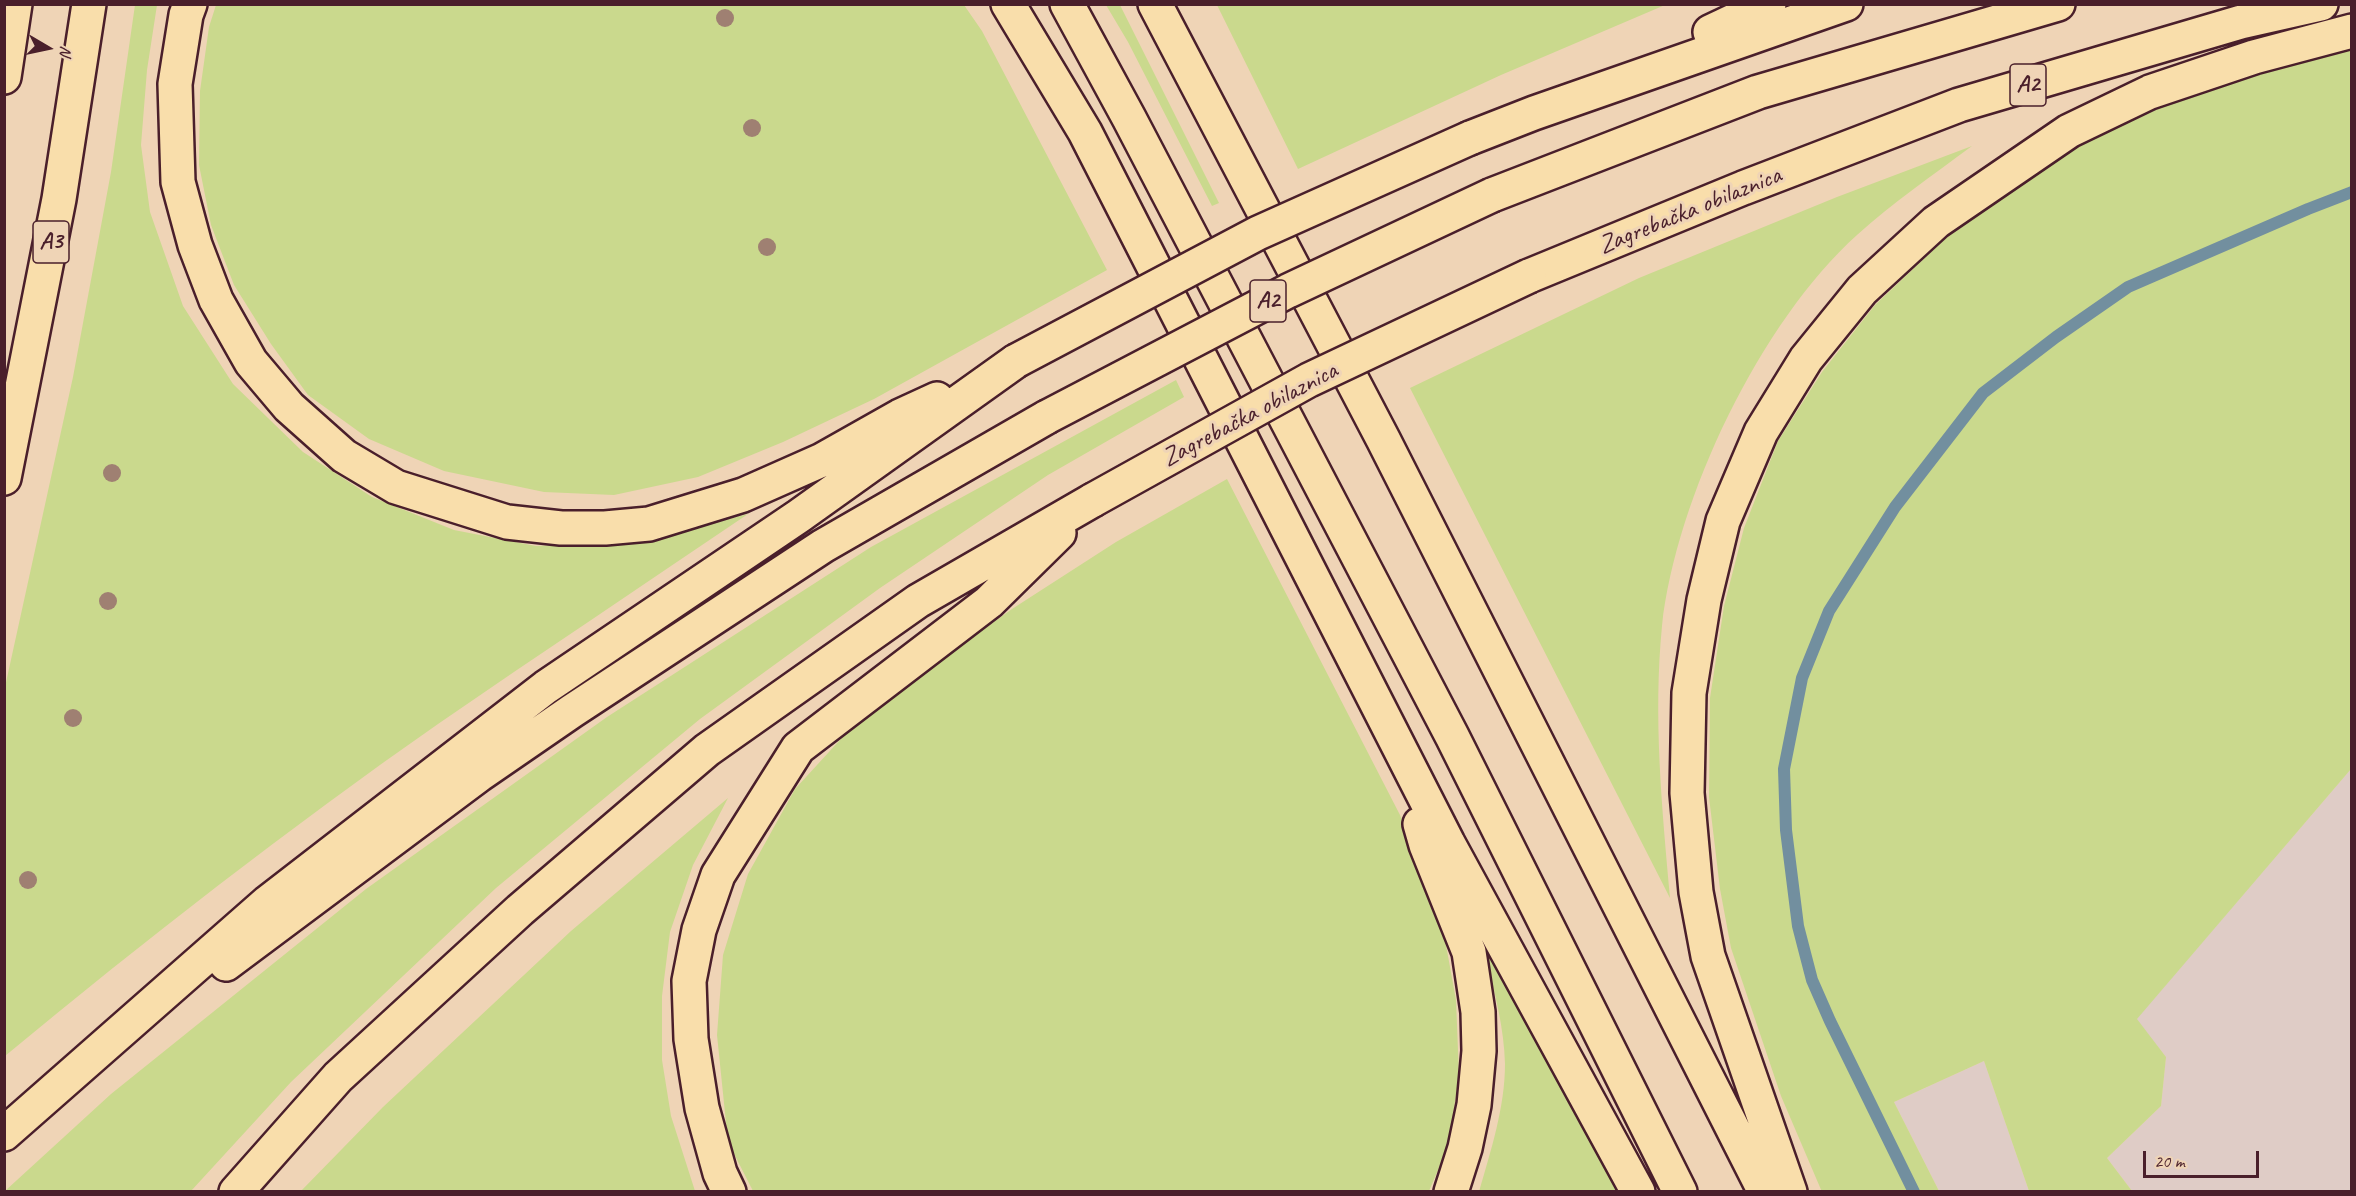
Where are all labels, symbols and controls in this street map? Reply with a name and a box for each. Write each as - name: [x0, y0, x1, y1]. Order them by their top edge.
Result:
- north arrow: [18, 18, 78, 78]
- text: N: [55, 44, 76, 57]
- road number: A2: [2010, 64, 2046, 106]
- street label: Zagrebačka obilaznica: [1594, 160, 1786, 262]
- road number: A3: [33, 221, 69, 263]
- road number: A2: [1250, 280, 1286, 322]
- street label: Zagrebačka obilaznica: [1157, 356, 1343, 474]
- scale bar: [2146, 1139, 2262, 1177]
- text: 20 m: [2154, 1150, 2185, 1172]

